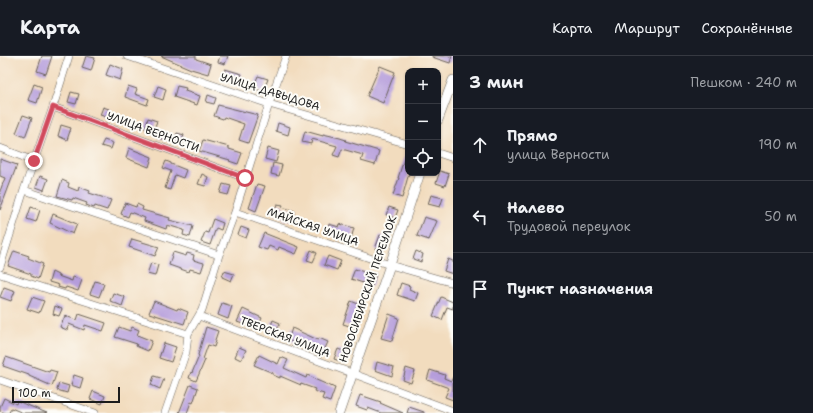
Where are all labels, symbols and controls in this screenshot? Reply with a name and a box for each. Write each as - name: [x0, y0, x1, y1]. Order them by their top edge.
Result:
- text: Карта: [20, 15, 80, 40]
- text: Карта: [552, 19, 592, 37]
- text: Маршрут: [614, 19, 680, 37]
- text: Сохранённые: [702, 19, 793, 37]
- map controls: [405, 68, 441, 176]
- button: +: [405, 68, 441, 104]
- street label: УЛИЦА ДАВЫДОВА: [218, 70, 322, 114]
- text: 3 мин: [469, 71, 524, 93]
- text: Пешком · 240 m: [691, 74, 797, 91]
- button: −: [405, 104, 441, 140]
- street label: УЛИЦА ВЕРНОСТИ: [105, 108, 201, 156]
- text: Прямо: [507, 126, 557, 146]
- icon: ahead: [469, 134, 491, 156]
- text: 190 m: [758, 136, 797, 153]
- button: locate: [405, 140, 441, 176]
- text: улица Верности: [507, 146, 609, 163]
- route end: [25, 152, 43, 170]
- route start: [236, 169, 254, 187]
- text: Налево: [507, 198, 565, 218]
- street label: МАЙСКАЯ УЛИЦА: [265, 203, 361, 250]
- icon: left: [469, 206, 491, 228]
- text: 50 m: [764, 208, 797, 225]
- street label: НОВОСИБИРСКИЙ ПЕРЕУЛОК: [335, 213, 400, 365]
- text: Трудовой переулок: [507, 218, 631, 235]
- icon: arrive: [469, 278, 491, 300]
- text: Пункт назначения: [507, 279, 653, 299]
- street label: ТВЕРСКАЯ УЛИЦА: [238, 313, 332, 361]
- scale bar: [12, 385, 120, 404]
- text: 100 m: [18, 386, 51, 401]

